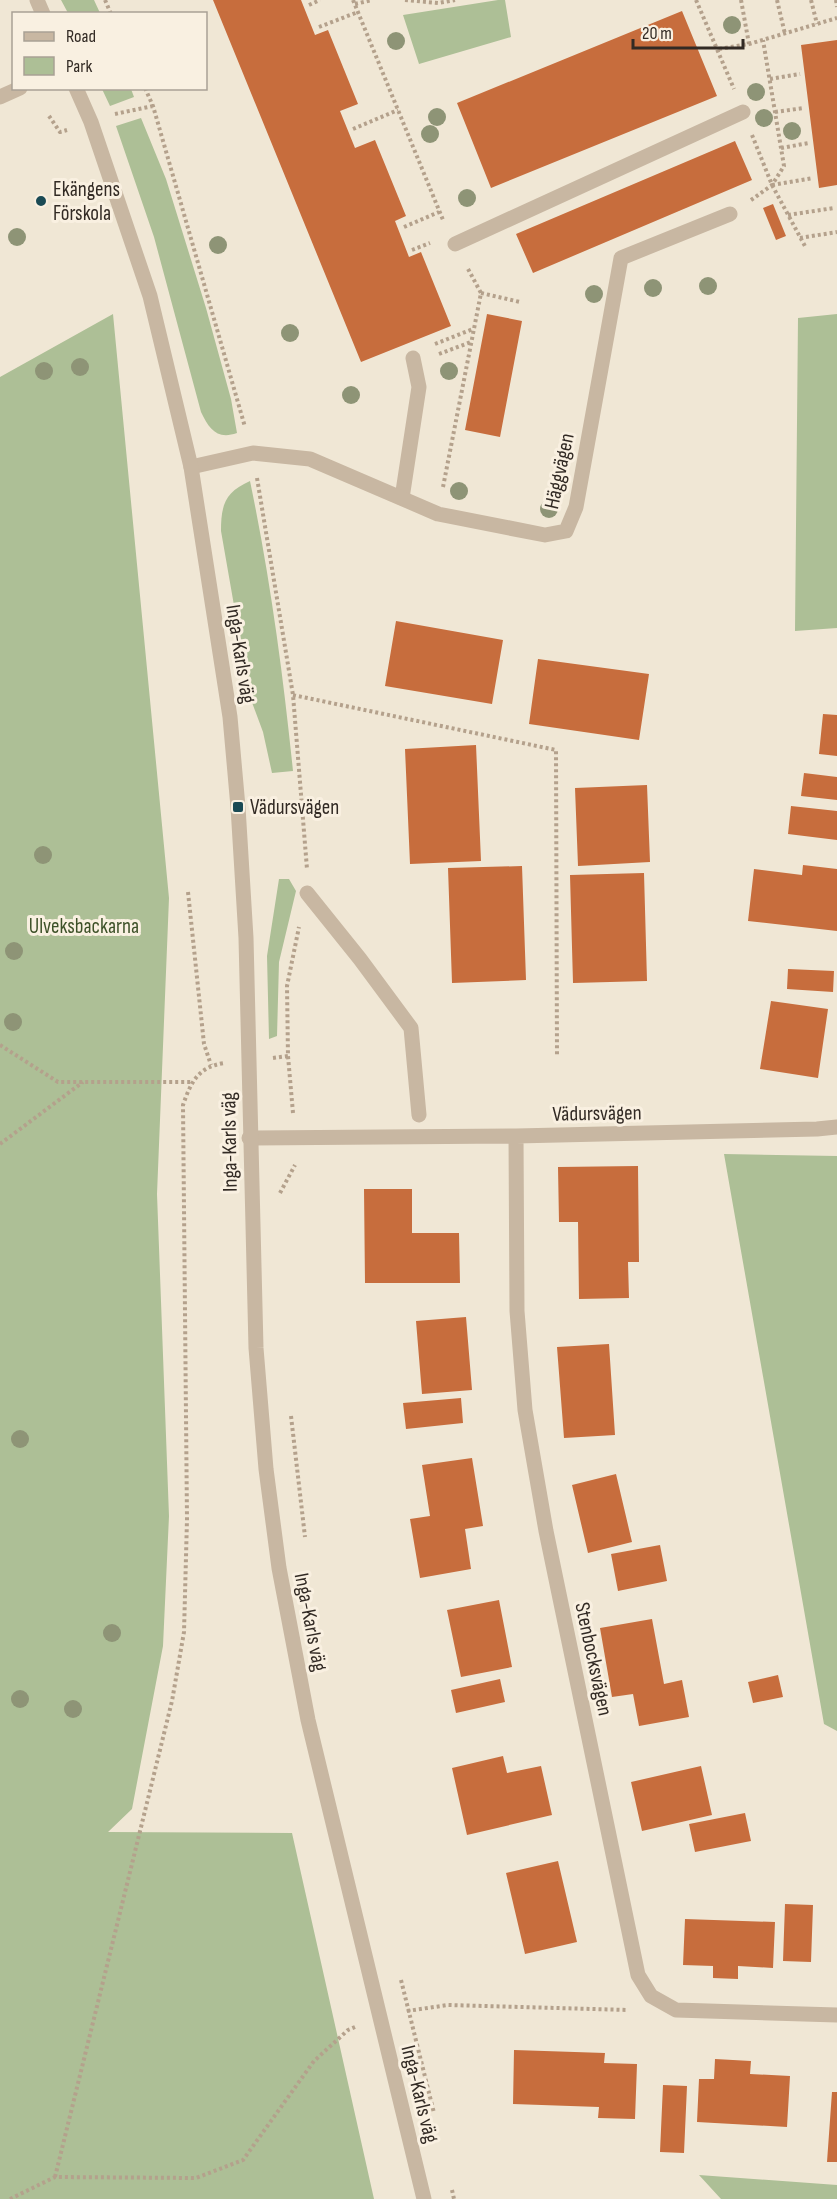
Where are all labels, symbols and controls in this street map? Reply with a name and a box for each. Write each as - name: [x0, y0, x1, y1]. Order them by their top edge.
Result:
- legend: [12, 12, 207, 90]
- scale bar: [633, 12, 742, 50]
- text: 20 m: [642, 23, 672, 44]
- text: Road: [66, 26, 96, 47]
- text: Park: [66, 56, 92, 77]
- place label: Ekängens Förskola: [53, 177, 120, 226]
- marker: Ekängens Förskola: [34, 194, 48, 208]
- street label: Häggvägen: [539, 431, 580, 511]
- street label: Inga-Karls väg: [220, 603, 261, 705]
- place label: Vädursvägen: [250, 795, 339, 820]
- marker: Vädursvägen: [231, 800, 245, 814]
- park label: Ulveksbackarna: [29, 914, 139, 939]
- street label: Inga-Karls väg: [216, 1092, 243, 1192]
- street label: Vädursvägen: [552, 1100, 642, 1127]
- street label: Inga-Karls väg: [289, 1571, 332, 1673]
- street label: Stenbocksvägen: [569, 1600, 618, 1718]
- street label: Inga-Karls väg: [395, 2043, 444, 2146]

